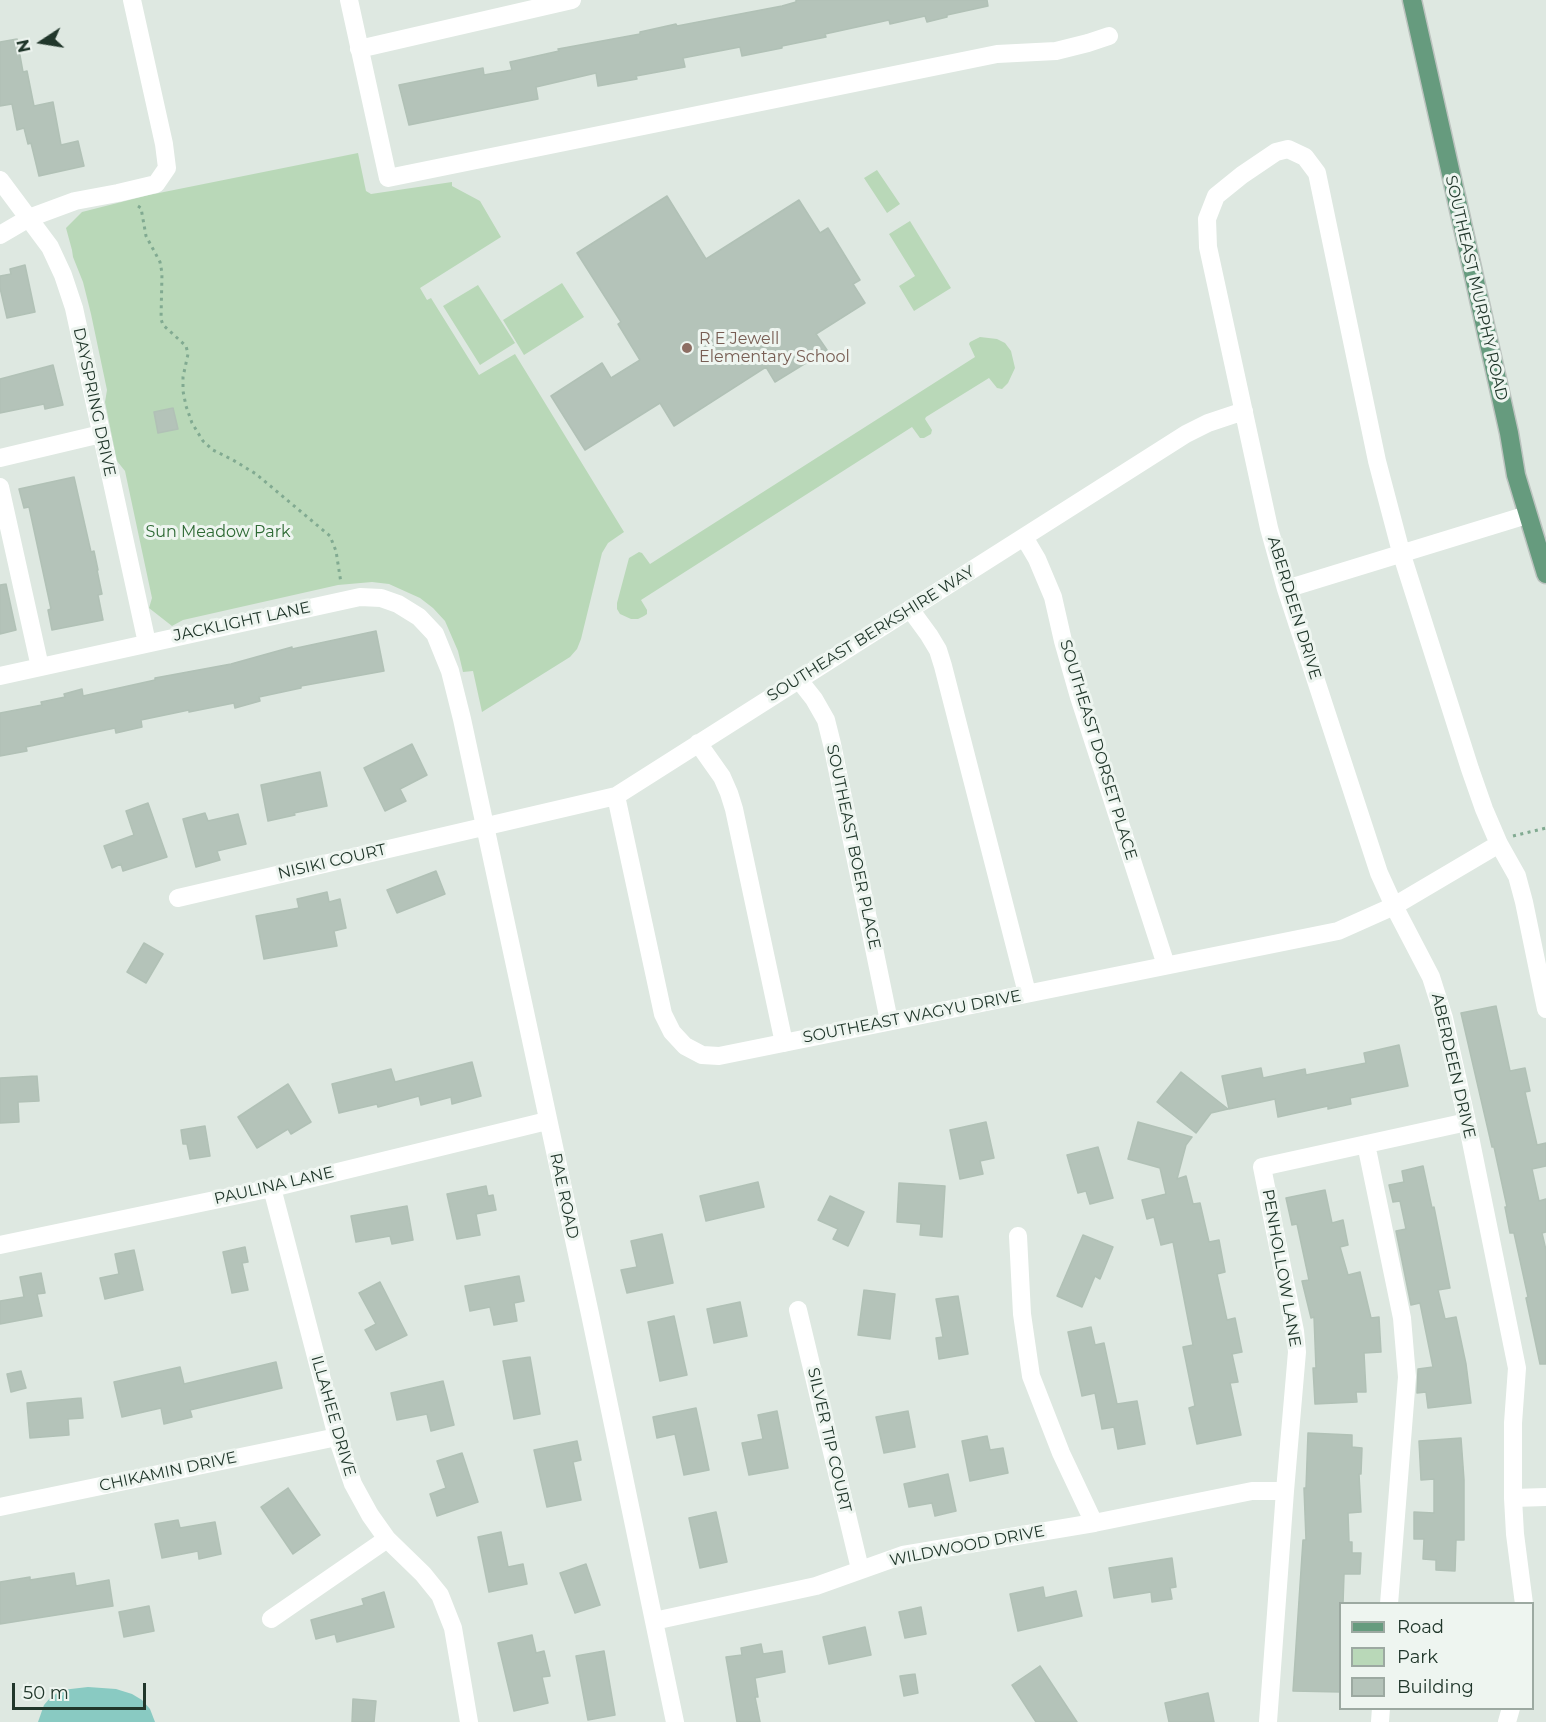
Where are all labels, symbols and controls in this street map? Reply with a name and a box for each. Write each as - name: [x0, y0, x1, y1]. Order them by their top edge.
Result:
- north arrow: [12, 12, 72, 72]
- text: N: [13, 38, 35, 54]
- street label: SOUTHEAST MURPHY ROAD: [1441, 173, 1511, 403]
- street label: DAYSPRING DRIVE: [69, 326, 119, 478]
- place label: R E Jewell Elementary School: [699, 329, 850, 367]
- marker: R E Jewell Elementary School: [680, 341, 694, 355]
- park label: Sun Meadow Park: [145, 522, 291, 542]
- street label: ABERDEEN DRIVE: [1263, 534, 1325, 682]
- street label: SOUTHEAST BERKSHIRE WAY: [764, 562, 978, 706]
- street label: JACKLIGHT LANE: [172, 598, 312, 646]
- street label: SOUTHEAST DORSET PLACE: [1055, 638, 1141, 862]
- street label: SOUTHEAST BOER PLACE: [822, 743, 884, 951]
- street label: NISIKI COURT: [276, 840, 388, 884]
- street label: SOUTHEAST WAGYU DRIVE: [801, 986, 1023, 1048]
- street label: ABERDEEN DRIVE: [1427, 991, 1479, 1141]
- street label: RAE ROAD: [546, 1151, 582, 1241]
- street label: PAULINA LANE: [212, 1163, 336, 1209]
- street label: PENHOLLOW LANE: [1258, 1188, 1304, 1348]
- street label: ILLAHEE DRIVE: [307, 1353, 359, 1479]
- street label: SILVER TIP COURT: [803, 1366, 855, 1514]
- street label: CHIKAMIN DRIVE: [98, 1448, 238, 1496]
- street label: WILDWOOD DRIVE: [888, 1522, 1046, 1570]
- legend: [1339, 1602, 1534, 1710]
- text: Road: [1397, 1616, 1444, 1638]
- text: Park: [1397, 1646, 1438, 1668]
- scale bar: [15, 1671, 148, 1709]
- text: Building: [1397, 1676, 1474, 1698]
- text: 50 m: [23, 1682, 69, 1704]

